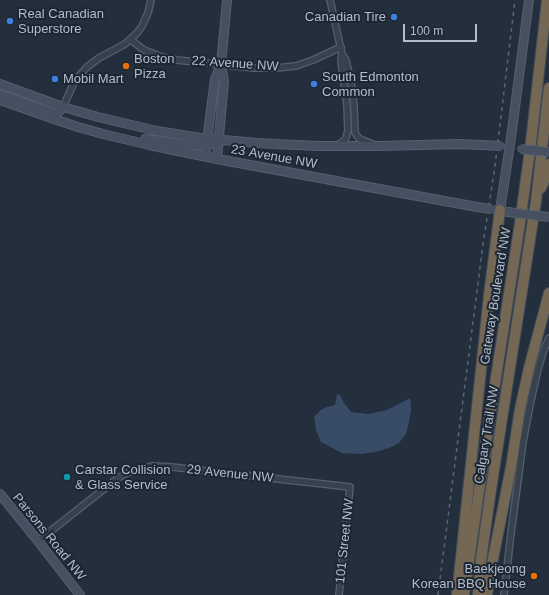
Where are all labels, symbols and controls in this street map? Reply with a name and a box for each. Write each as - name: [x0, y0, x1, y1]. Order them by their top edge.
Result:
- place label: Real Canadian Superstore: [18, 6, 104, 37]
- place label: Canadian Tire: [305, 9, 386, 25]
- marker: Canadian Tire: [389, 12, 399, 22]
- marker: Real Canadian Superstore: [5, 16, 15, 26]
- scale bar: [405, 16, 479, 42]
- text: 100 m: [410, 24, 443, 38]
- place label: Boston Pizza: [134, 51, 174, 82]
- street label: 22 Avenue NW: [191, 53, 279, 75]
- marker: Boston Pizza: [121, 61, 131, 71]
- place label: South Edmonton Common: [322, 69, 419, 100]
- place label: Mobil Mart: [63, 71, 124, 87]
- marker: Mobil Mart: [50, 74, 60, 84]
- marker: South Edmonton Common: [309, 79, 319, 89]
- street label: 23 Avenue NW: [230, 142, 318, 172]
- street label: Gateway Boulevard NW: [477, 226, 515, 366]
- street label: Calgary Trail NW: [472, 385, 502, 485]
- place label: Carstar Collision & Glass Service: [75, 462, 170, 493]
- street label: 29 Avenue NW: [186, 462, 274, 486]
- marker: Carstar Collision & Glass Service: [62, 472, 72, 482]
- street label: Parsons Road NW: [9, 490, 89, 584]
- street label: 101 Street NW: [333, 498, 357, 584]
- place label: Baekjeong Korean BBQ House: [412, 561, 526, 592]
- marker: Baekjeong Korean BBQ House: [529, 571, 539, 581]

